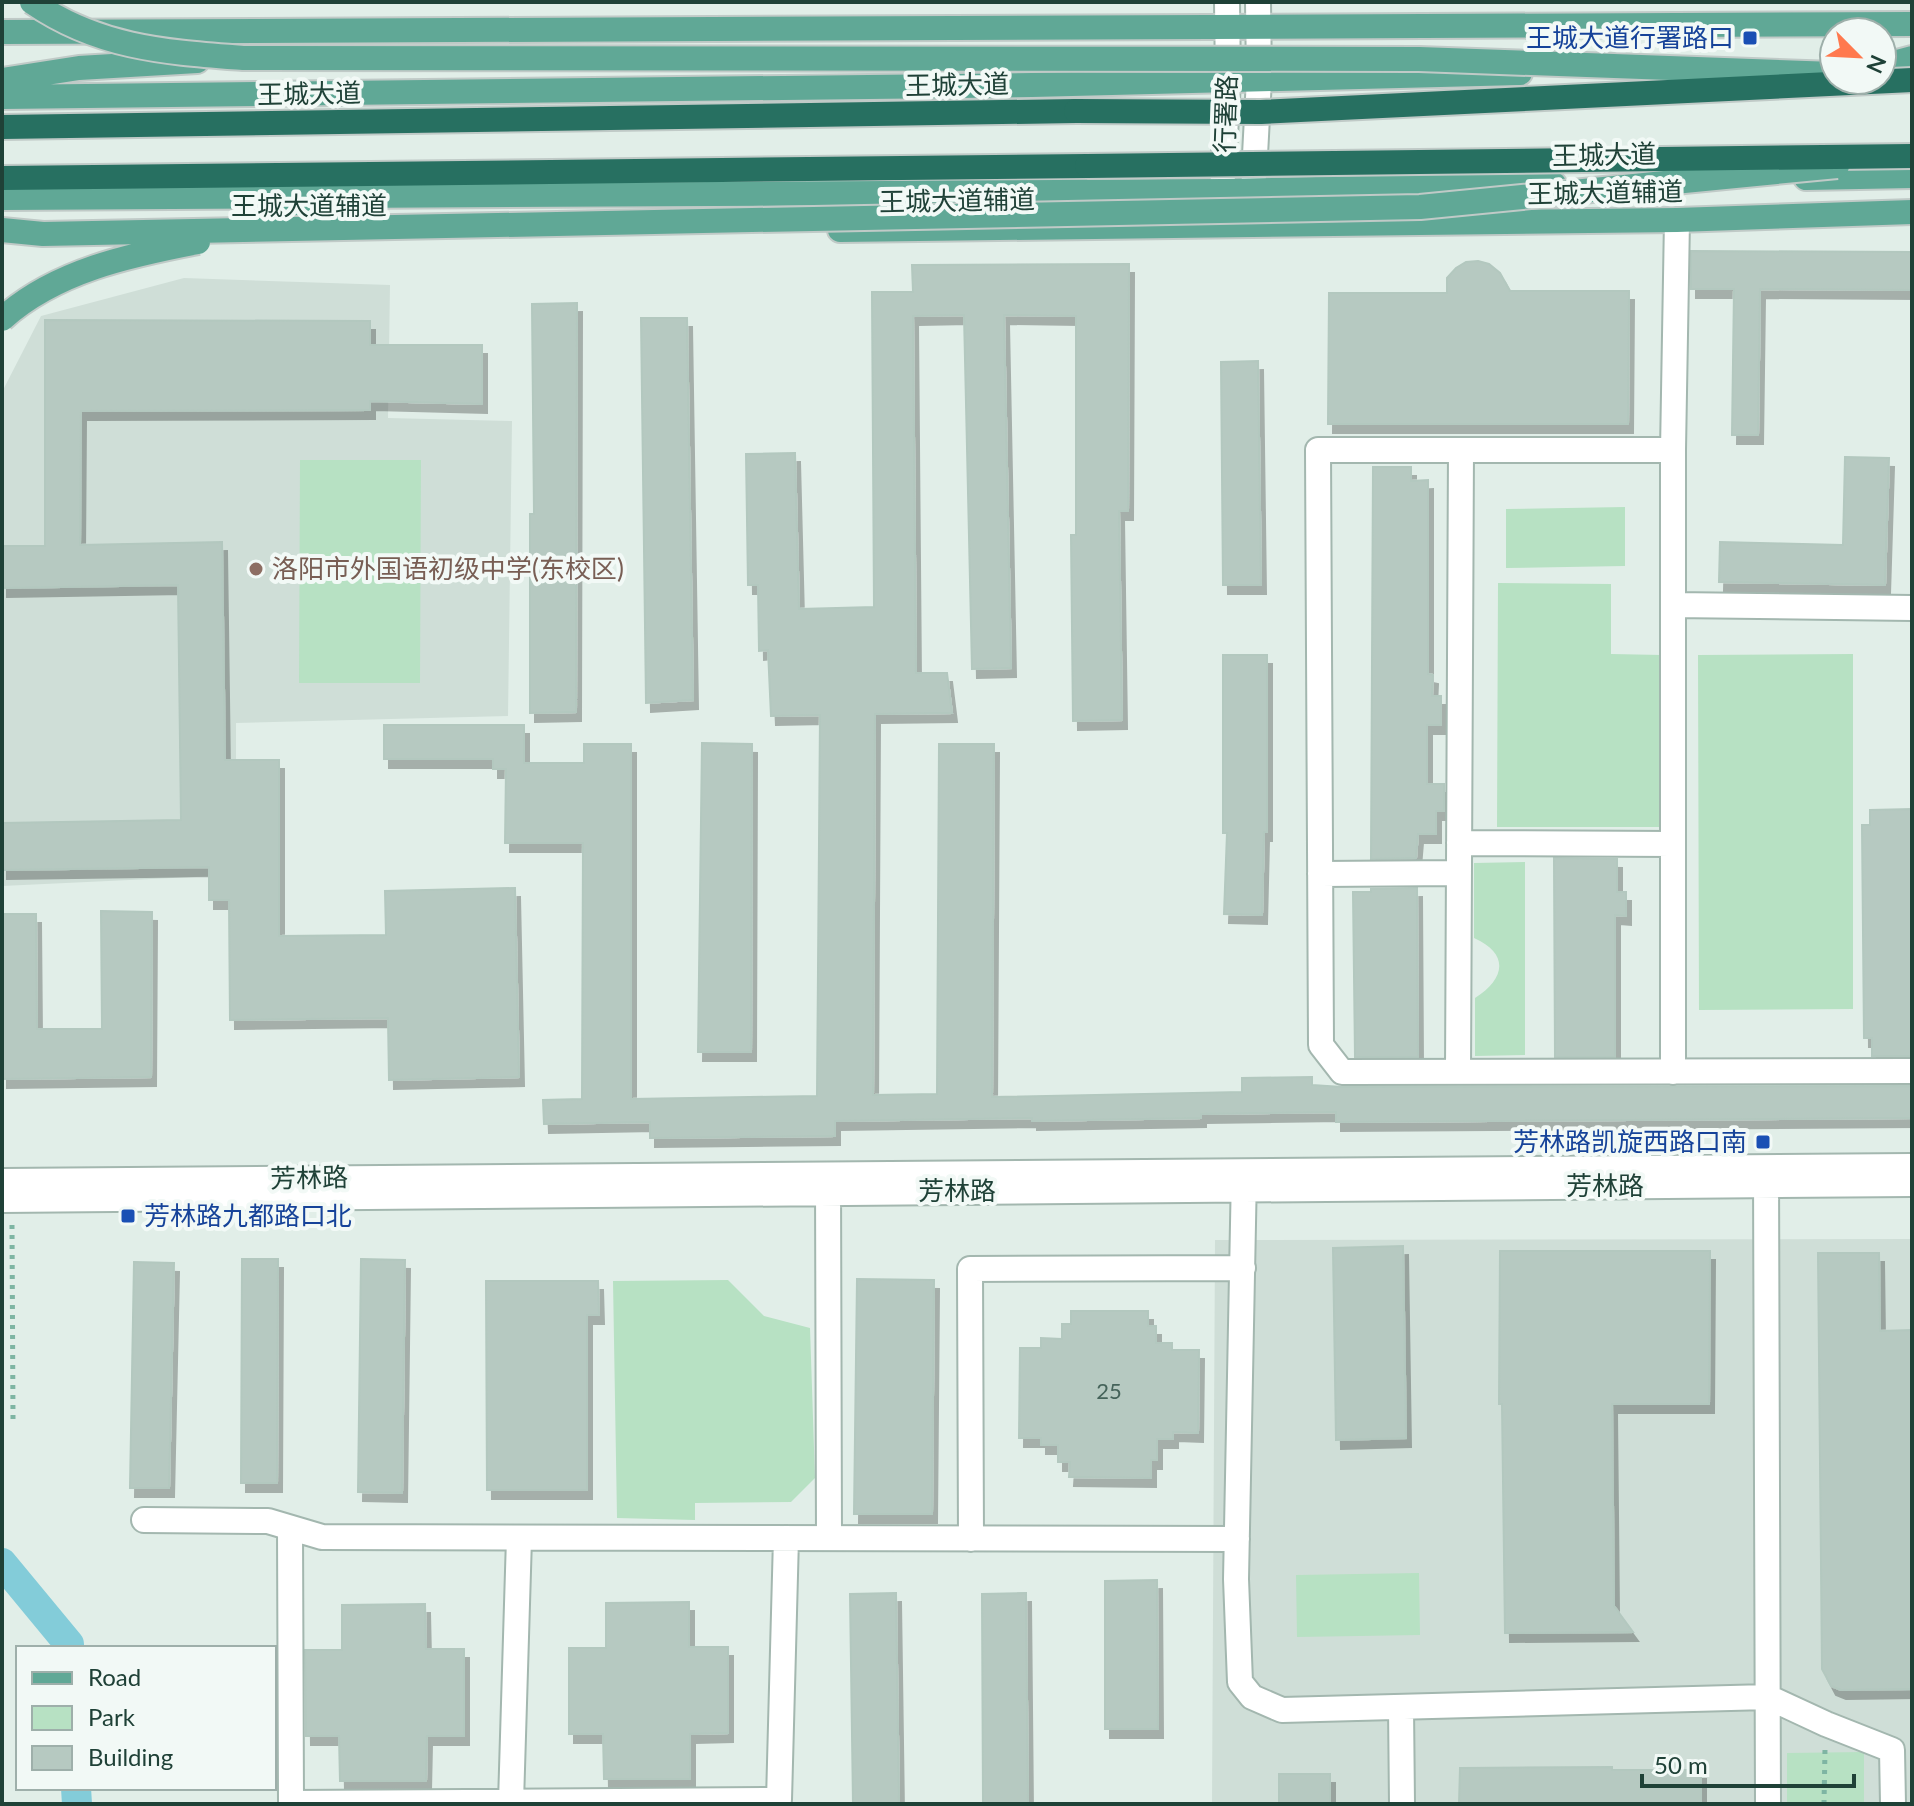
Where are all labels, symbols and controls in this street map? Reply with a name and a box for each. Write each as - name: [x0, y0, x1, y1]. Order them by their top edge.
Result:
- north arrow: [1818, 16, 1898, 96]
- place label: 王城大道行署路口: [1526, 21, 1734, 53]
- marker: 王城大道行署路口: [1741, 29, 1759, 47]
- text: N: [1861, 51, 1893, 78]
- street label: 王城大道: [905, 67, 1009, 101]
- street label: 行署路: [1208, 74, 1242, 154]
- street label: 王城大道: [257, 76, 361, 110]
- street label: 王城大道: [1552, 137, 1656, 171]
- street label: 王城大道辅道: [1527, 175, 1683, 209]
- street label: 王城大道辅道: [879, 183, 1035, 217]
- street label: 王城大道辅道: [231, 189, 387, 221]
- place label: 洛阳市外国语初级中学(东校区): [272, 552, 624, 584]
- marker: 洛阳市外国语初级中学(东校区): [247, 560, 265, 578]
- place label: 芳林路凯旋西路口南: [1513, 1125, 1747, 1157]
- marker: 芳林路凯旋西路口南: [1754, 1133, 1772, 1151]
- street label: 芳林路: [270, 1160, 348, 1194]
- street label: 芳林路: [1566, 1169, 1644, 1201]
- street label: 芳林路: [918, 1174, 996, 1206]
- place label: 芳林路九都路口北: [144, 1199, 352, 1231]
- marker: 芳林路九都路口北: [119, 1207, 137, 1225]
- house number: 25: [1096, 1377, 1122, 1404]
- legend: [16, 1646, 276, 1790]
- text: Road: [88, 1662, 141, 1691]
- text: Park: [88, 1702, 136, 1731]
- scale bar: [1642, 1738, 1854, 1788]
- text: Building: [88, 1742, 173, 1771]
- text: 50 m: [1654, 1750, 1708, 1779]

